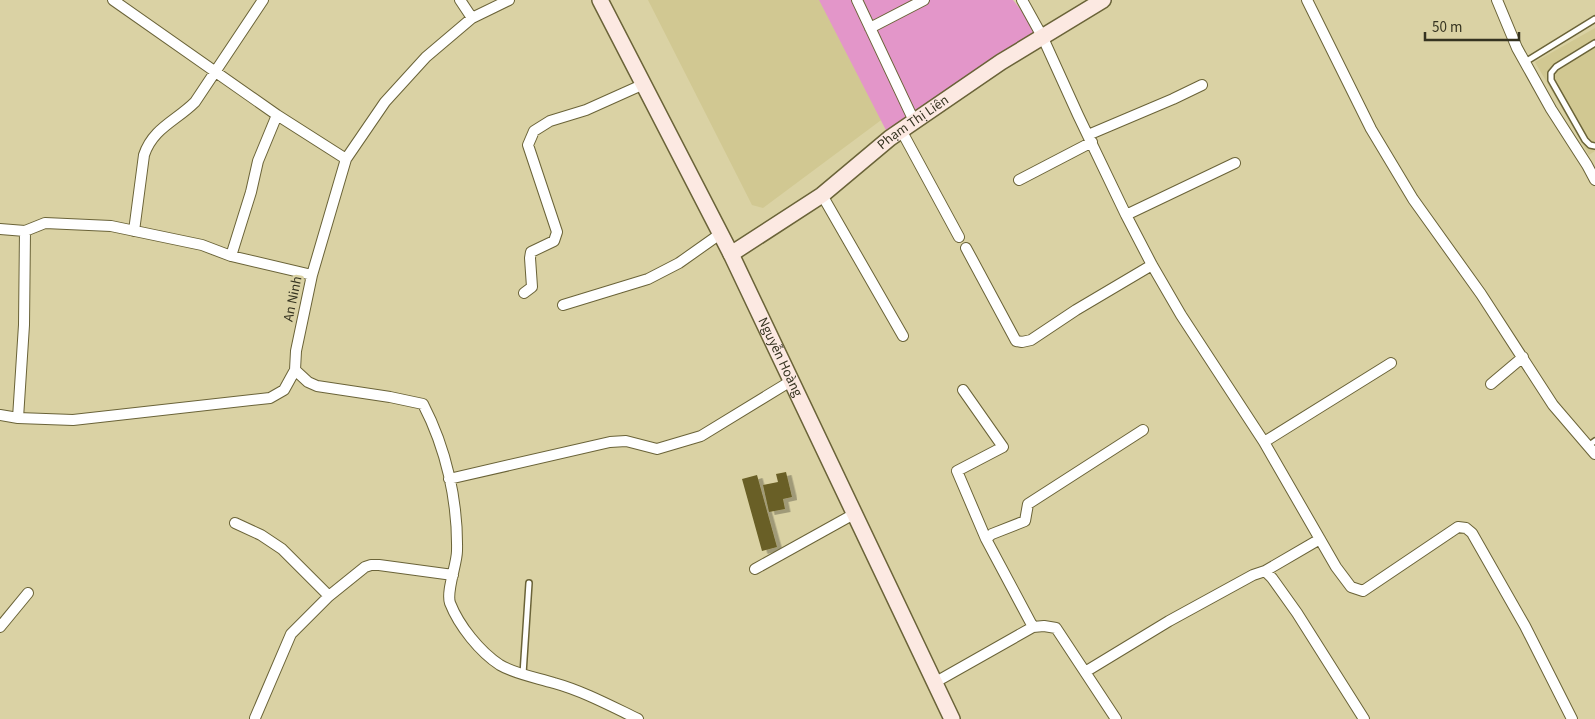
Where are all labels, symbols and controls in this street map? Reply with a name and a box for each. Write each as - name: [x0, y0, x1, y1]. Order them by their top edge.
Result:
- scale bar: [1425, 10, 1519, 42]
- text: 50 m: [1432, 17, 1462, 38]
- street label: Phạm Thị Liên: [873, 90, 953, 155]
- street label: An Ninh: [278, 274, 308, 324]
- street label: Nguyễn Hoàng: [753, 314, 808, 400]

